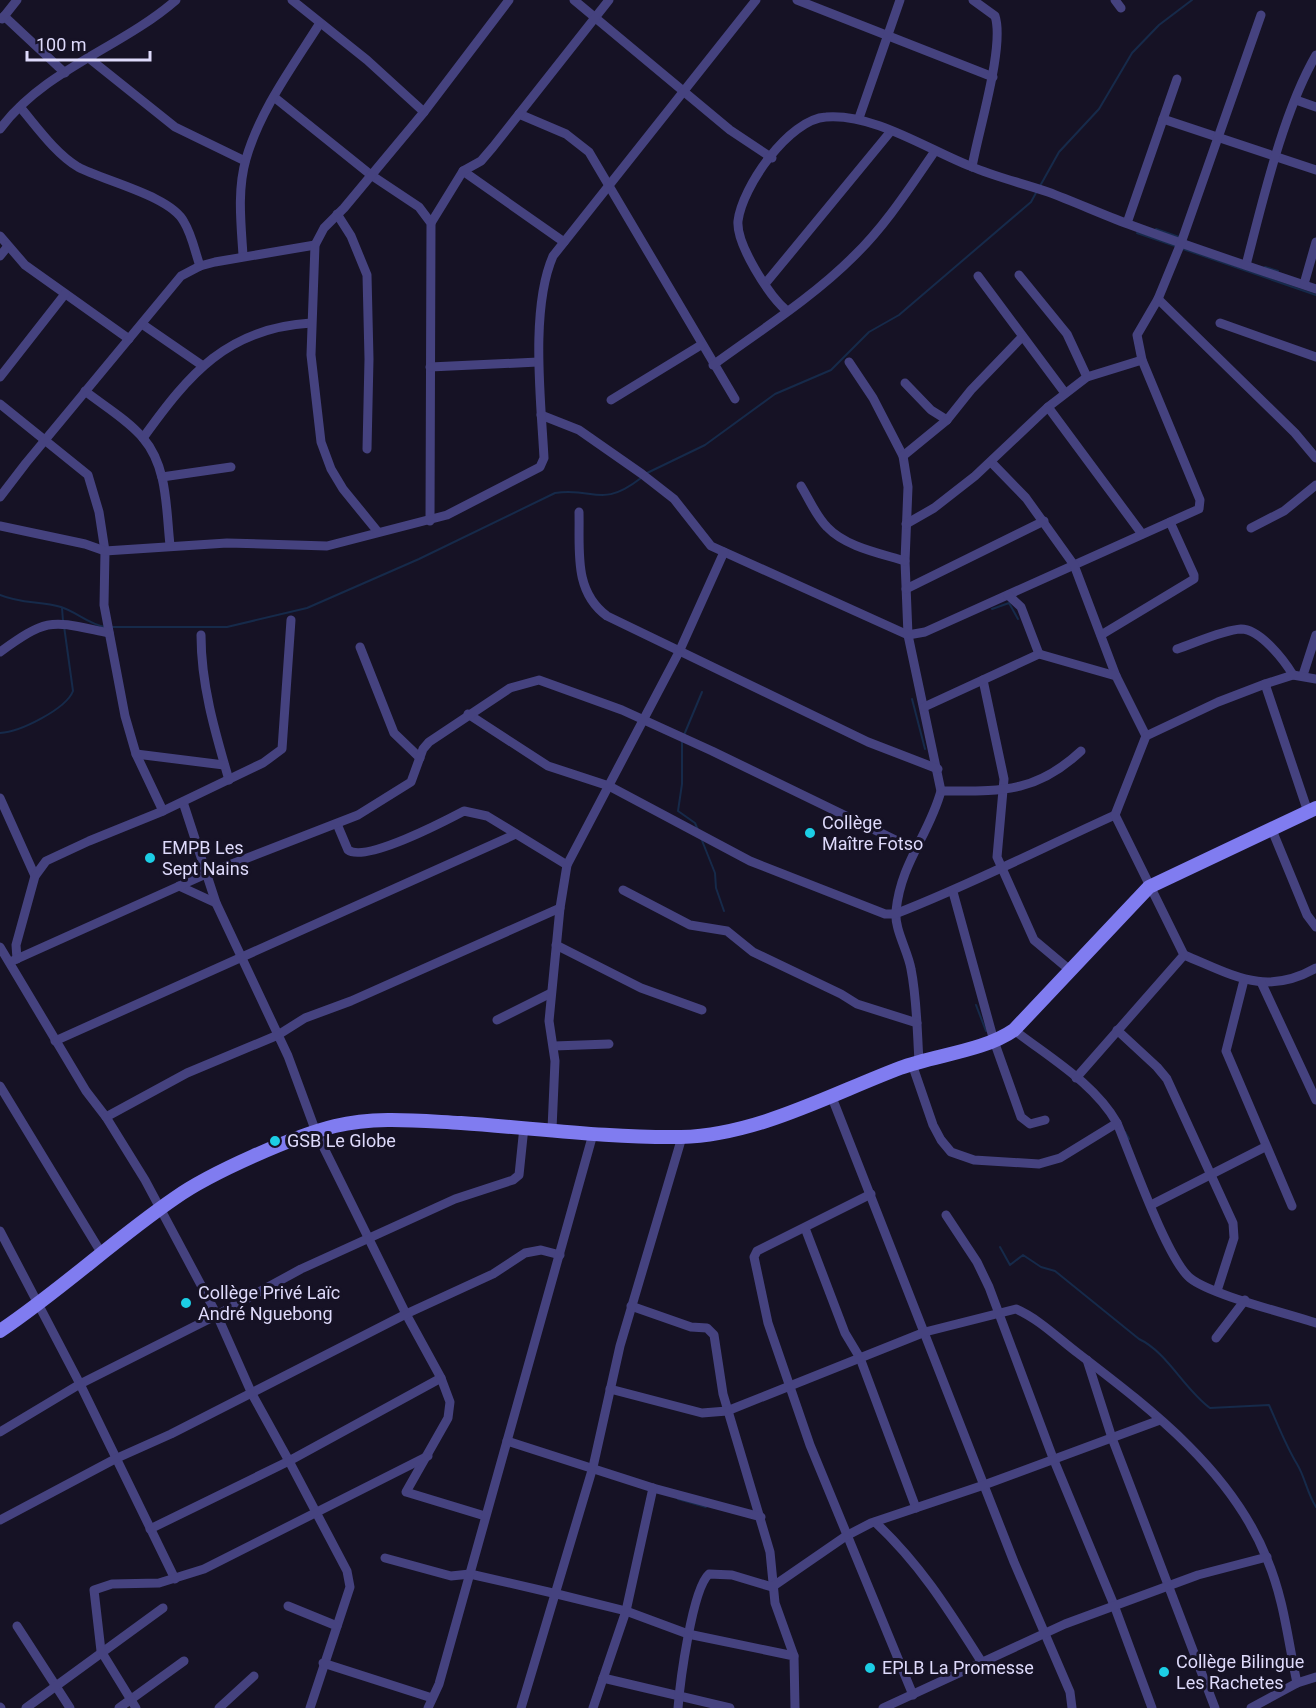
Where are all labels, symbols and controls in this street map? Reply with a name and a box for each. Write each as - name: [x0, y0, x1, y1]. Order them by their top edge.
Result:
- scale bar: [27, 24, 150, 62]
- text: 100 m: [36, 34, 87, 55]
- place label: Collège Maître Fotso: [822, 812, 923, 854]
- marker: Collège Maître Fotso: [803, 826, 817, 840]
- place label: EMPB Les Sept Nains: [162, 837, 249, 879]
- marker: EMPB Les Sept Nains: [143, 851, 157, 865]
- place label: GSB Le Globe: [287, 1130, 396, 1151]
- marker: GSB Le Globe: [268, 1134, 282, 1148]
- place label: Collège Privé Laïc André Nguebong: [198, 1282, 340, 1324]
- marker: Collège Privé Laïc André Nguebong: [179, 1296, 193, 1310]
- place label: Collège Bilingue Les Rachetes: [1176, 1651, 1304, 1693]
- place label: EPLB La Promesse: [882, 1657, 1034, 1678]
- marker: EPLB La Promesse: [863, 1661, 877, 1675]
- marker: Collège Bilingue Les Rachetes: [1157, 1665, 1171, 1679]

